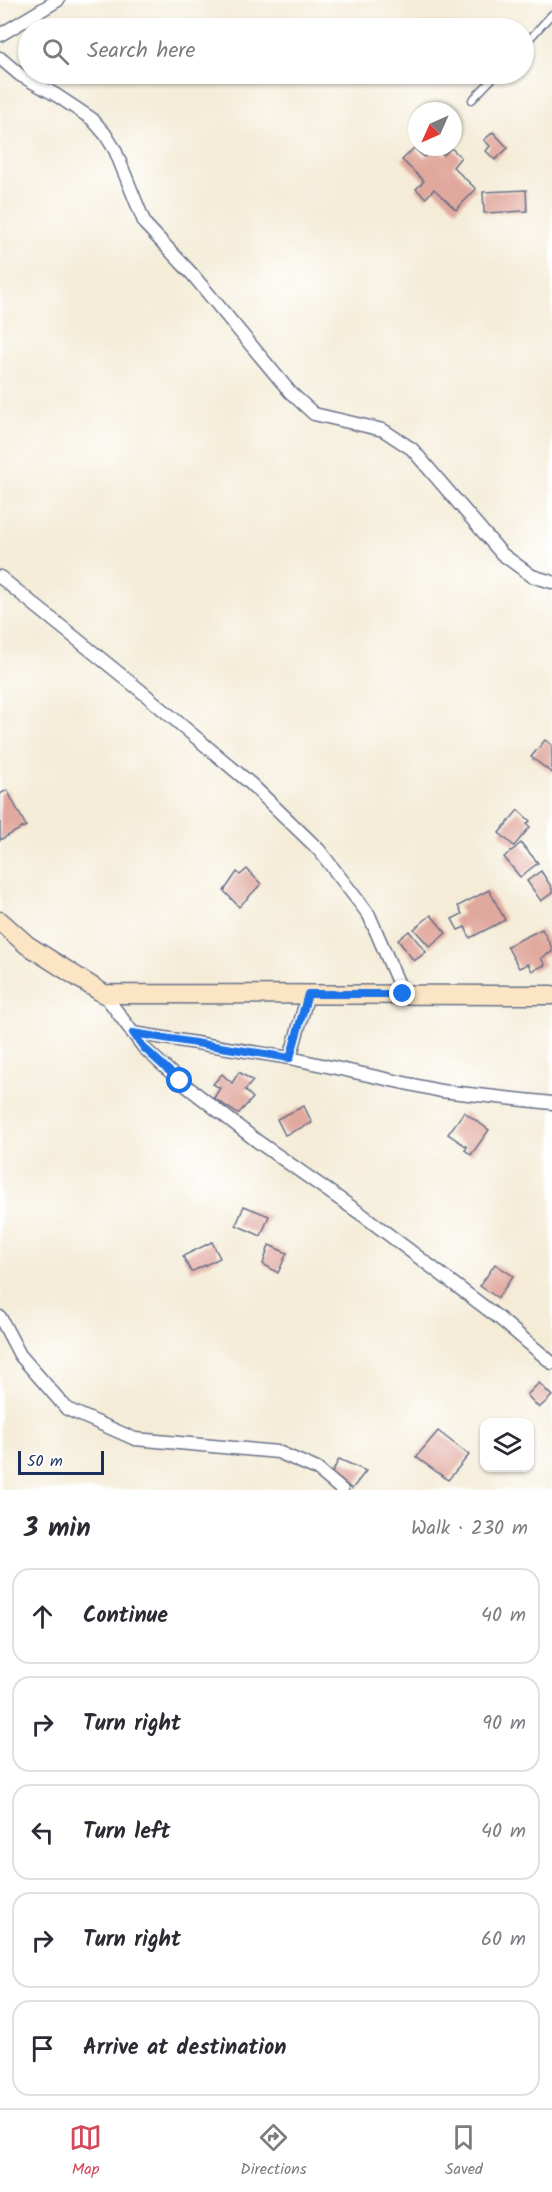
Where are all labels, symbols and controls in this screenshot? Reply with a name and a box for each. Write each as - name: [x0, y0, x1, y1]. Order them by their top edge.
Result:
- search box: [18, 18, 534, 84]
- text: Search here: [87, 34, 195, 69]
- icon: search: [39, 35, 72, 68]
- north arrow: [408, 102, 462, 156]
- route end: [389, 980, 415, 1006]
- route start: [166, 1067, 192, 1093]
- map controls: [480, 1418, 534, 1472]
- button: layers: [480, 1418, 534, 1472]
- scale bar: [18, 1448, 104, 1476]
- text: 50 m: [27, 1449, 63, 1474]
- text: 3 min: [24, 1508, 91, 1550]
- text: Walk · 230 m: [411, 1513, 528, 1545]
- text: Continue: [83, 1599, 168, 1634]
- icon: ahead: [26, 1600, 59, 1633]
- text: 40 m: [481, 1600, 526, 1632]
- text: Turn right: [83, 1707, 181, 1742]
- icon: right: [26, 1708, 59, 1741]
- text: 90 m: [482, 1708, 526, 1740]
- text: Turn left: [83, 1815, 170, 1850]
- icon: left: [26, 1816, 59, 1849]
- text: 40 m: [481, 1816, 526, 1848]
- text: Turn right: [83, 1923, 181, 1958]
- icon: right: [26, 1924, 59, 1957]
- text: 60 m: [481, 1924, 526, 1956]
- text: Arrive at destination: [83, 2031, 286, 2066]
- icon: arrive: [26, 2032, 59, 2065]
- tab: Map: [69, 2121, 102, 2182]
- tab: Directions: [240, 2121, 307, 2182]
- tab: Saved: [445, 2121, 483, 2182]

